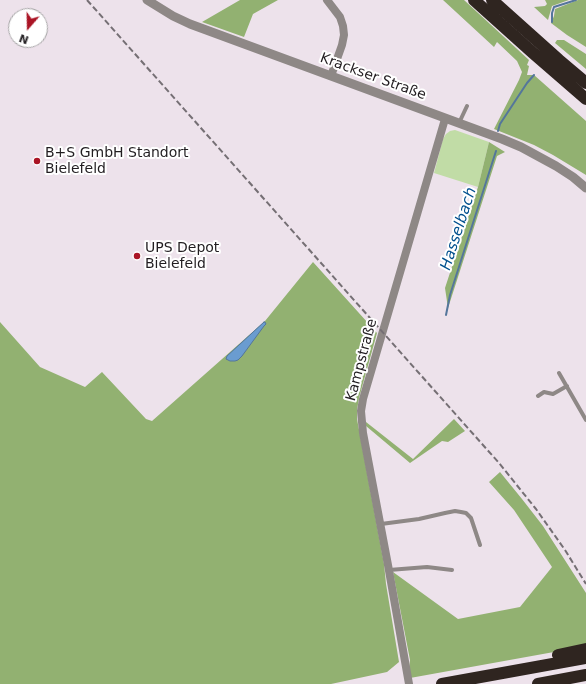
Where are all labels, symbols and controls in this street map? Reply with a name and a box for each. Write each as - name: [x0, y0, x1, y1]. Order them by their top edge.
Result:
- north arrow: [8, 8, 48, 48]
- text: N: [18, 31, 31, 46]
- street label: Krackser Straße: [318, 50, 428, 104]
- place label: B+S GmbH Standort Bielefeld: [45, 145, 189, 178]
- marker: B+S GmbH Standort Bielefeld: [32, 156, 42, 166]
- water label: Hasselbach: [437, 185, 481, 273]
- place label: UPS Depot Bielefeld: [145, 240, 219, 272]
- marker: UPS Depot Bielefeld: [132, 251, 142, 261]
- street label: Kampstraße: [343, 317, 381, 403]

